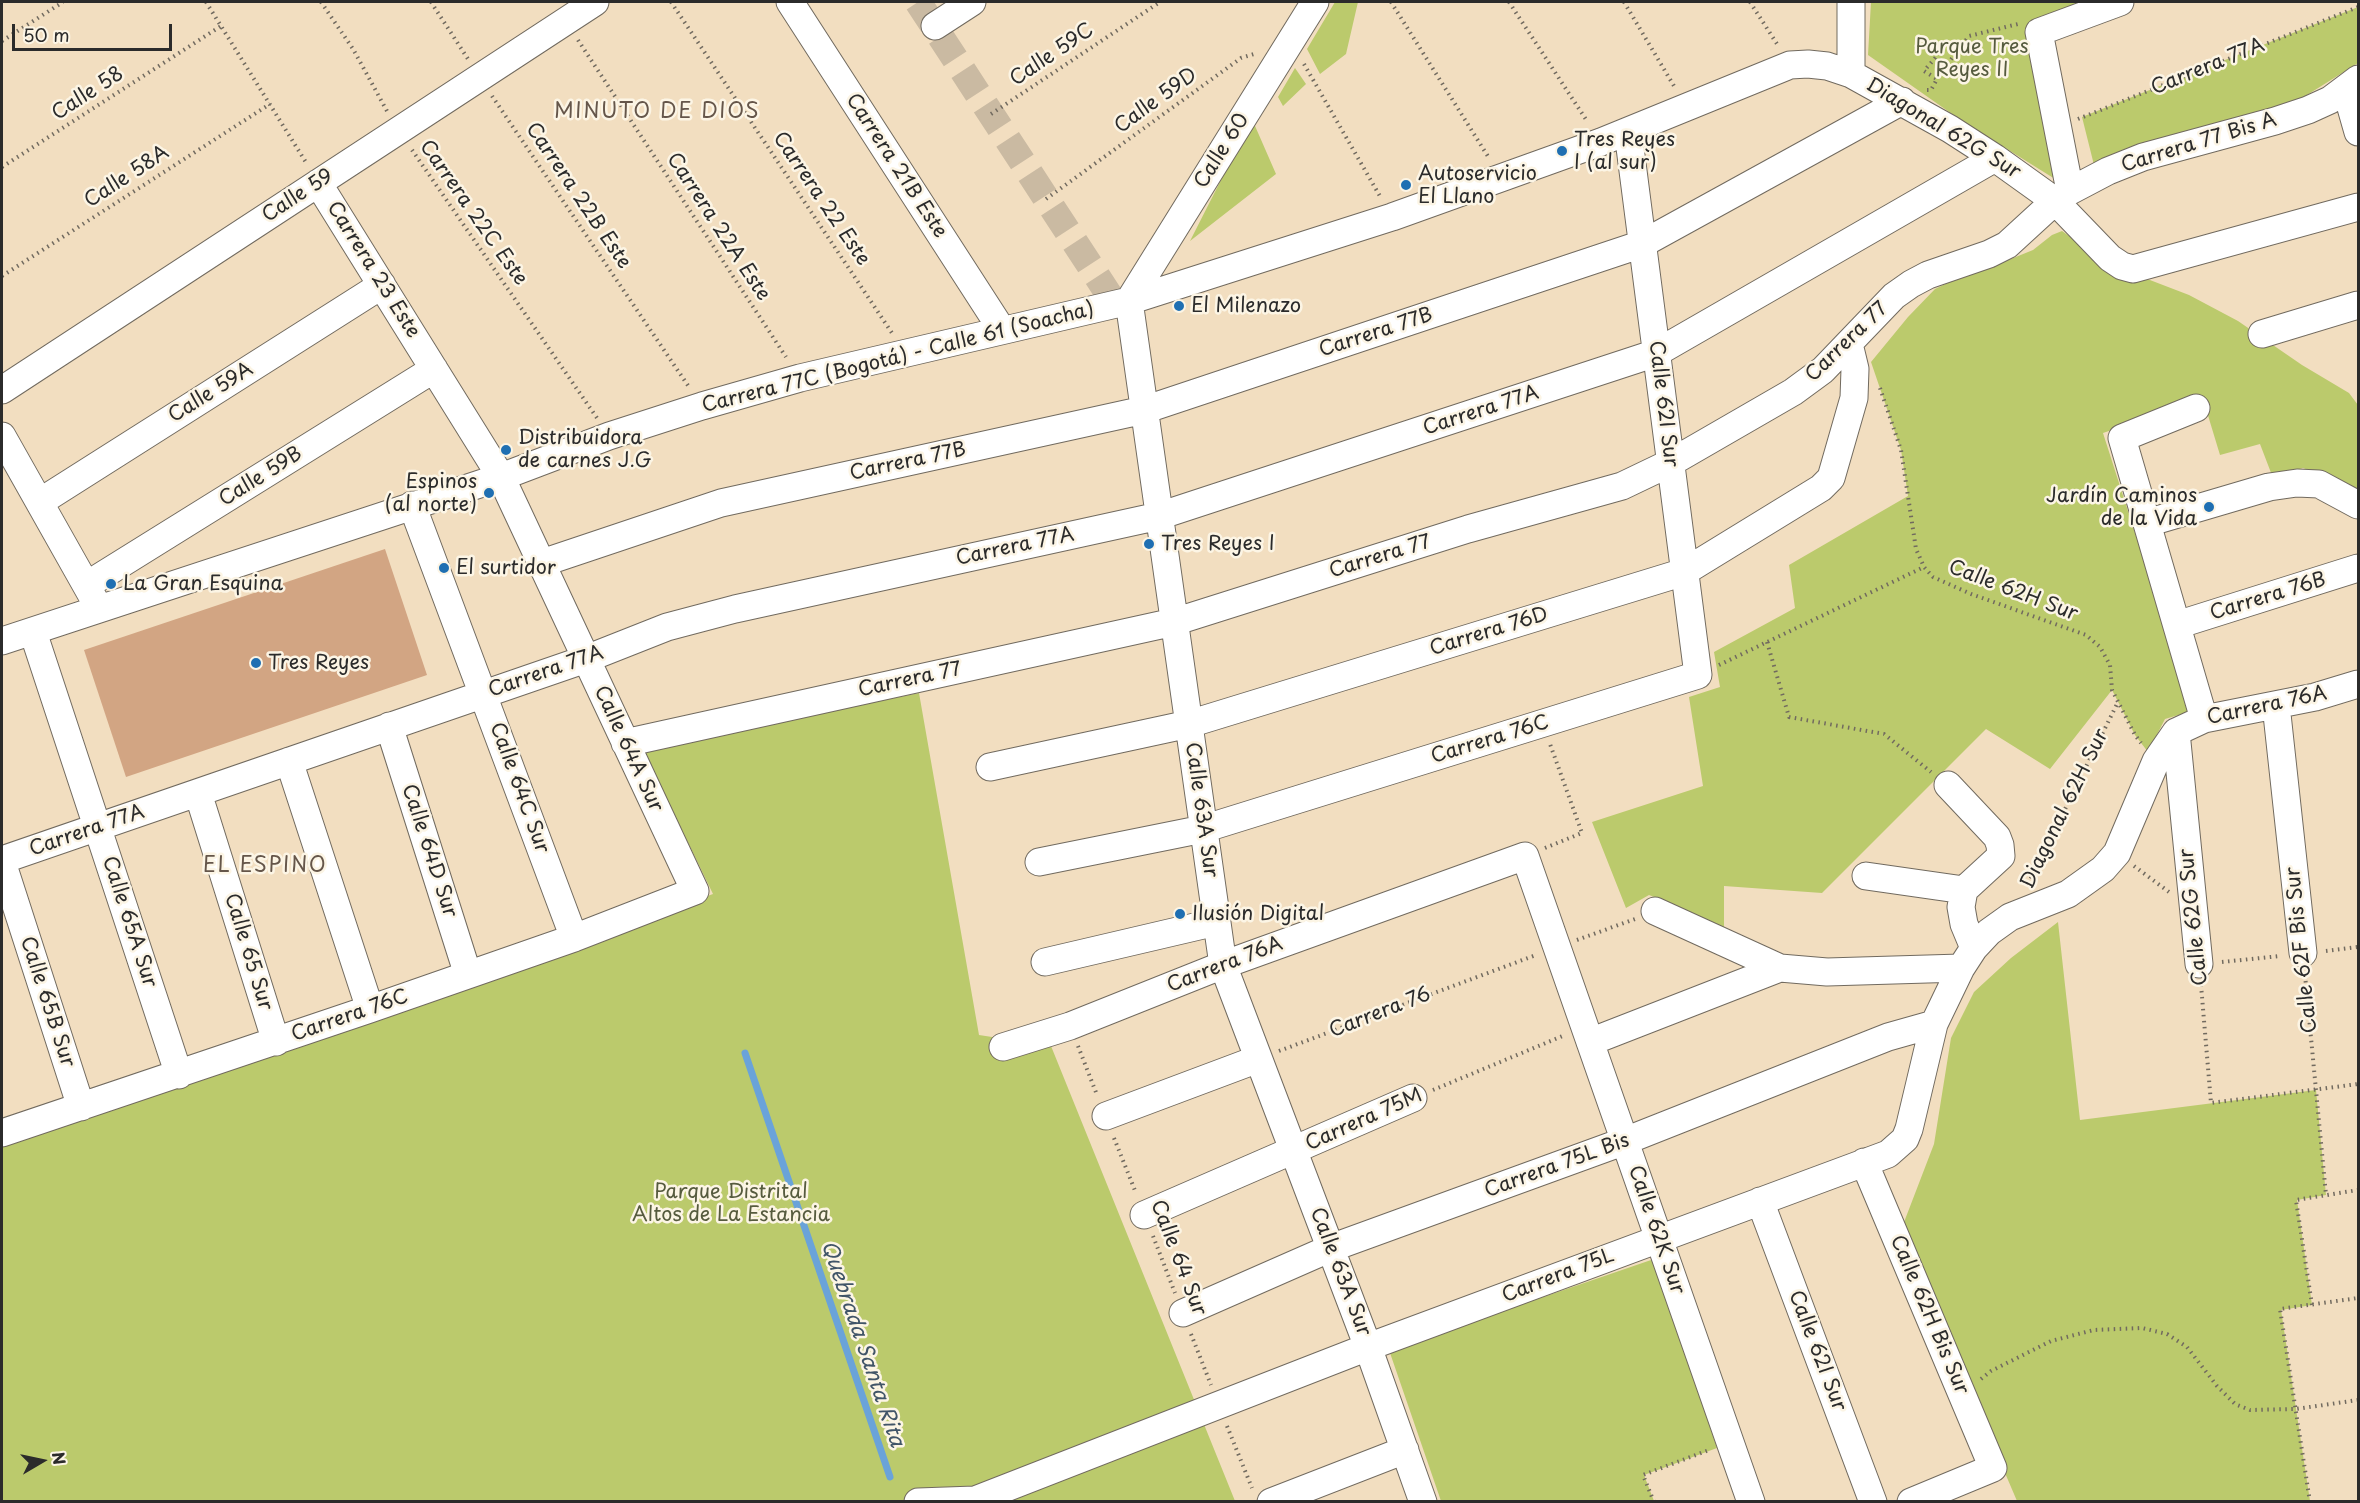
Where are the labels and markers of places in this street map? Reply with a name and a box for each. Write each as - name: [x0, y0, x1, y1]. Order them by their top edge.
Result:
- place label: Tres Reyes I (al sur): [1574, 128, 1675, 175]
- marker: Tres Reyes I (al sur): [1555, 144, 1569, 158]
- place label: Autoservicio El Llano: [1418, 162, 1537, 209]
- marker: Autoservicio El Llano: [1399, 178, 1413, 192]
- place label: El Milenazo: [1191, 294, 1301, 318]
- marker: El Milenazo: [1172, 299, 1186, 313]
- place label: Distribuidora de carnes J.G: [518, 426, 652, 473]
- marker: Distribuidora de carnes J.G: [499, 443, 513, 457]
- place label: Espinos (al norte): [385, 470, 477, 517]
- place label: Jardín Caminos de la Vida: [2046, 484, 2197, 531]
- marker: Espinos (al norte): [482, 486, 496, 500]
- marker: Jardín Caminos de la Vida: [2202, 500, 2216, 514]
- place label: Tres Reyes I: [1161, 532, 1275, 556]
- marker: Tres Reyes I: [1142, 537, 1156, 551]
- place label: El surtidor: [456, 556, 556, 580]
- marker: El surtidor: [437, 561, 451, 575]
- place label: La Gran Esquina: [123, 572, 283, 596]
- marker: La Gran Esquina: [104, 577, 118, 591]
- place label: Tres Reyes: [268, 651, 369, 675]
- marker: Tres Reyes: [249, 656, 263, 670]
- place label: Ilusión Digital: [1192, 902, 1324, 926]
- marker: Ilusión Digital: [1173, 907, 1187, 921]

